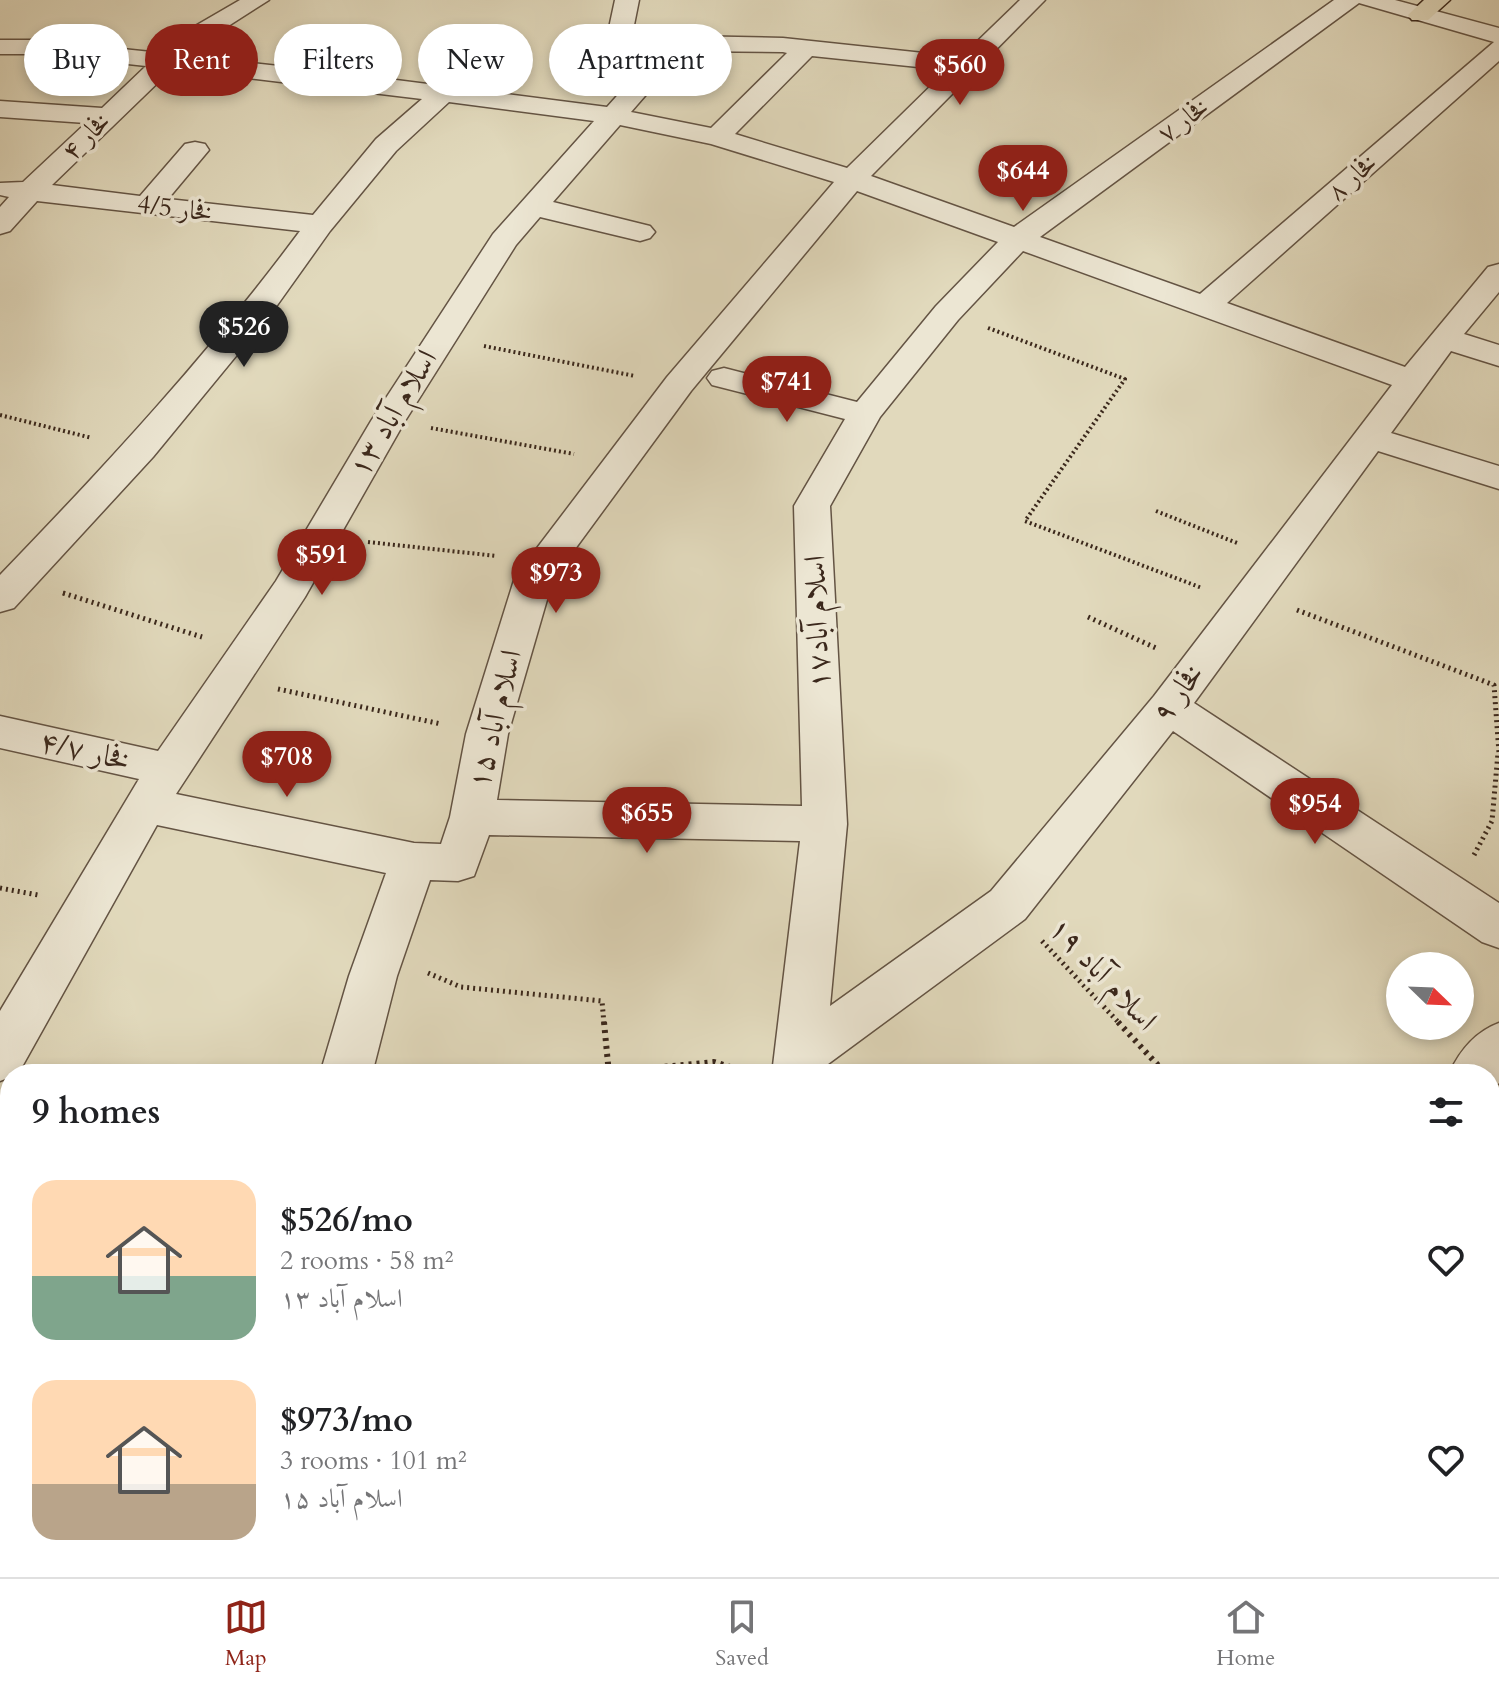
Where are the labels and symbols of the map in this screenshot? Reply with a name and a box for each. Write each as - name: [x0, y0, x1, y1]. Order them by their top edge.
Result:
- pin: $560: [913, 39, 1007, 107]
- street label: فخار ۷: [1150, 90, 1216, 150]
- street label: فخار ۴: [54, 104, 118, 168]
- pin: $644: [976, 145, 1070, 213]
- street label: فخار ۸: [1320, 146, 1384, 208]
- street label: فخار 4/5: [135, 186, 215, 230]
- pin: $526: [197, 301, 291, 369]
- street label: اسلام آباد ۱۳: [339, 342, 451, 487]
- pin: $741: [740, 356, 834, 424]
- pin: $591: [275, 529, 369, 597]
- pin: $973: [509, 547, 603, 615]
- street label: اسلام آباد۱۷: [794, 554, 845, 689]
- street label: اسلام آباد ۱۵: [458, 645, 537, 794]
- street label: فخار ۹: [1142, 655, 1214, 731]
- street label: فخار ۴/۷: [36, 721, 134, 781]
- pin: $708: [240, 731, 334, 799]
- pin: $954: [1268, 778, 1362, 846]
- pin: $655: [600, 787, 694, 855]
- street label: اسلام آباد ۱۹: [1036, 908, 1166, 1043]
- north arrow: [1386, 952, 1474, 1040]

